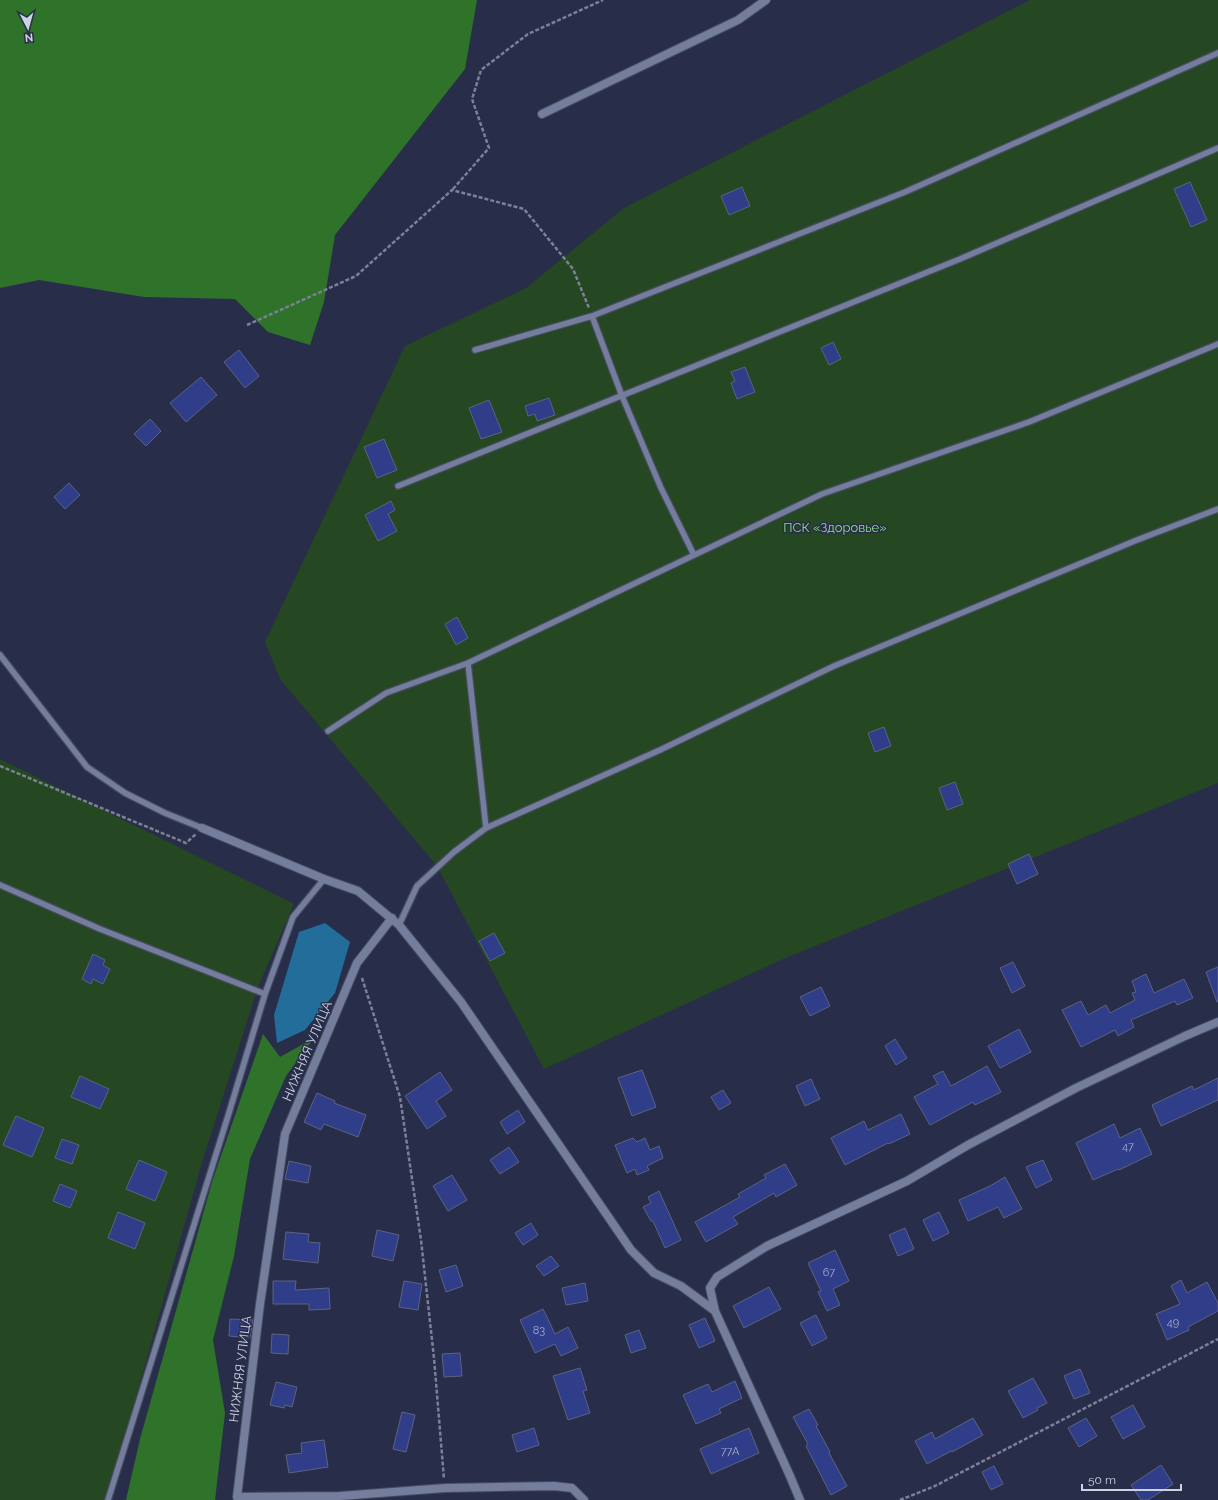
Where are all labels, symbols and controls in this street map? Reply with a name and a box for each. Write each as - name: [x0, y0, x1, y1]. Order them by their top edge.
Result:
- north arrow: [8, 8, 48, 48]
- text: N: [24, 31, 34, 44]
- park label: ПСК «Здоровье»: [783, 520, 887, 535]
- street label: НИЖНЯЯ УЛИЦА: [279, 998, 335, 1103]
- house number: 47: [1122, 1140, 1134, 1153]
- house number: 67: [823, 1266, 835, 1279]
- street label: НИЖНЯЯ УЛИЦА: [226, 1315, 254, 1423]
- house number: 49: [1167, 1316, 1179, 1329]
- house number: 83: [533, 1324, 545, 1337]
- house number: 77А: [721, 1445, 740, 1458]
- scale bar: [1082, 1466, 1181, 1492]
- text: 50 m: [1088, 1473, 1116, 1487]

